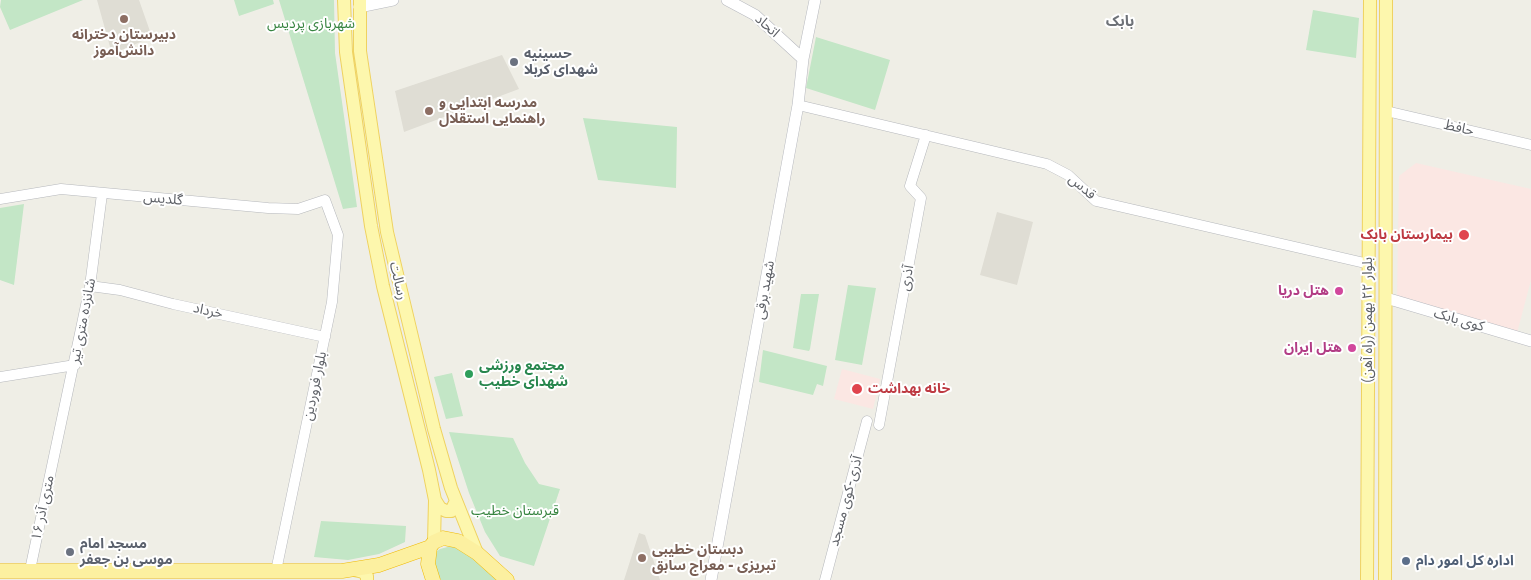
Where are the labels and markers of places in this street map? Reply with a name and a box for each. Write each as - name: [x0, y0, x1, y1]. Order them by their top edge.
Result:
- marker: دبیرستان دخترانه دانش‌آموز: [118, 13, 130, 25]
- place label: دبیرستان دخترانه دانش‌آموز: [72, 27, 176, 59]
- place label: حسینیه شهدای کربلا: [524, 46, 598, 78]
- marker: حسینیه شهدای کربلا: [508, 56, 520, 68]
- place label: مدرسه ابتدایی و راهنمایی استقلال: [439, 95, 545, 128]
- marker: مدرسه ابتدایی و راهنمایی استقلال: [423, 105, 435, 117]
- place label: بیمارستان بابک: [1361, 227, 1453, 243]
- marker: بیمارستان بابک: [1457, 228, 1471, 242]
- place label: هتل دریا: [1278, 283, 1329, 299]
- marker: هتل دریا: [1333, 285, 1345, 297]
- place label: هتل ایران: [1284, 340, 1342, 356]
- marker: هتل ایران: [1346, 342, 1358, 354]
- place label: مجتمع ورزشی شهدای خطیب: [479, 358, 568, 391]
- marker: مجتمع ورزشی شهدای خطیب: [463, 368, 475, 380]
- place label: خانه بهداشت: [868, 381, 950, 397]
- marker: خانه بهداشت: [850, 382, 864, 396]
- place label: مسجد امام موسی بن جعفر: [80, 536, 173, 568]
- place label: دبستان خطیبی تبریزی - معراج سابق: [652, 542, 776, 574]
- marker: مسجد امام موسی بن جعفر: [64, 546, 76, 558]
- marker: دبستان خطیبی تبریزی - معراج سابق: [636, 552, 648, 564]
- place label: اداره کل امور دام: [1416, 553, 1514, 569]
- marker: اداره کل امور دام: [1400, 555, 1412, 567]

